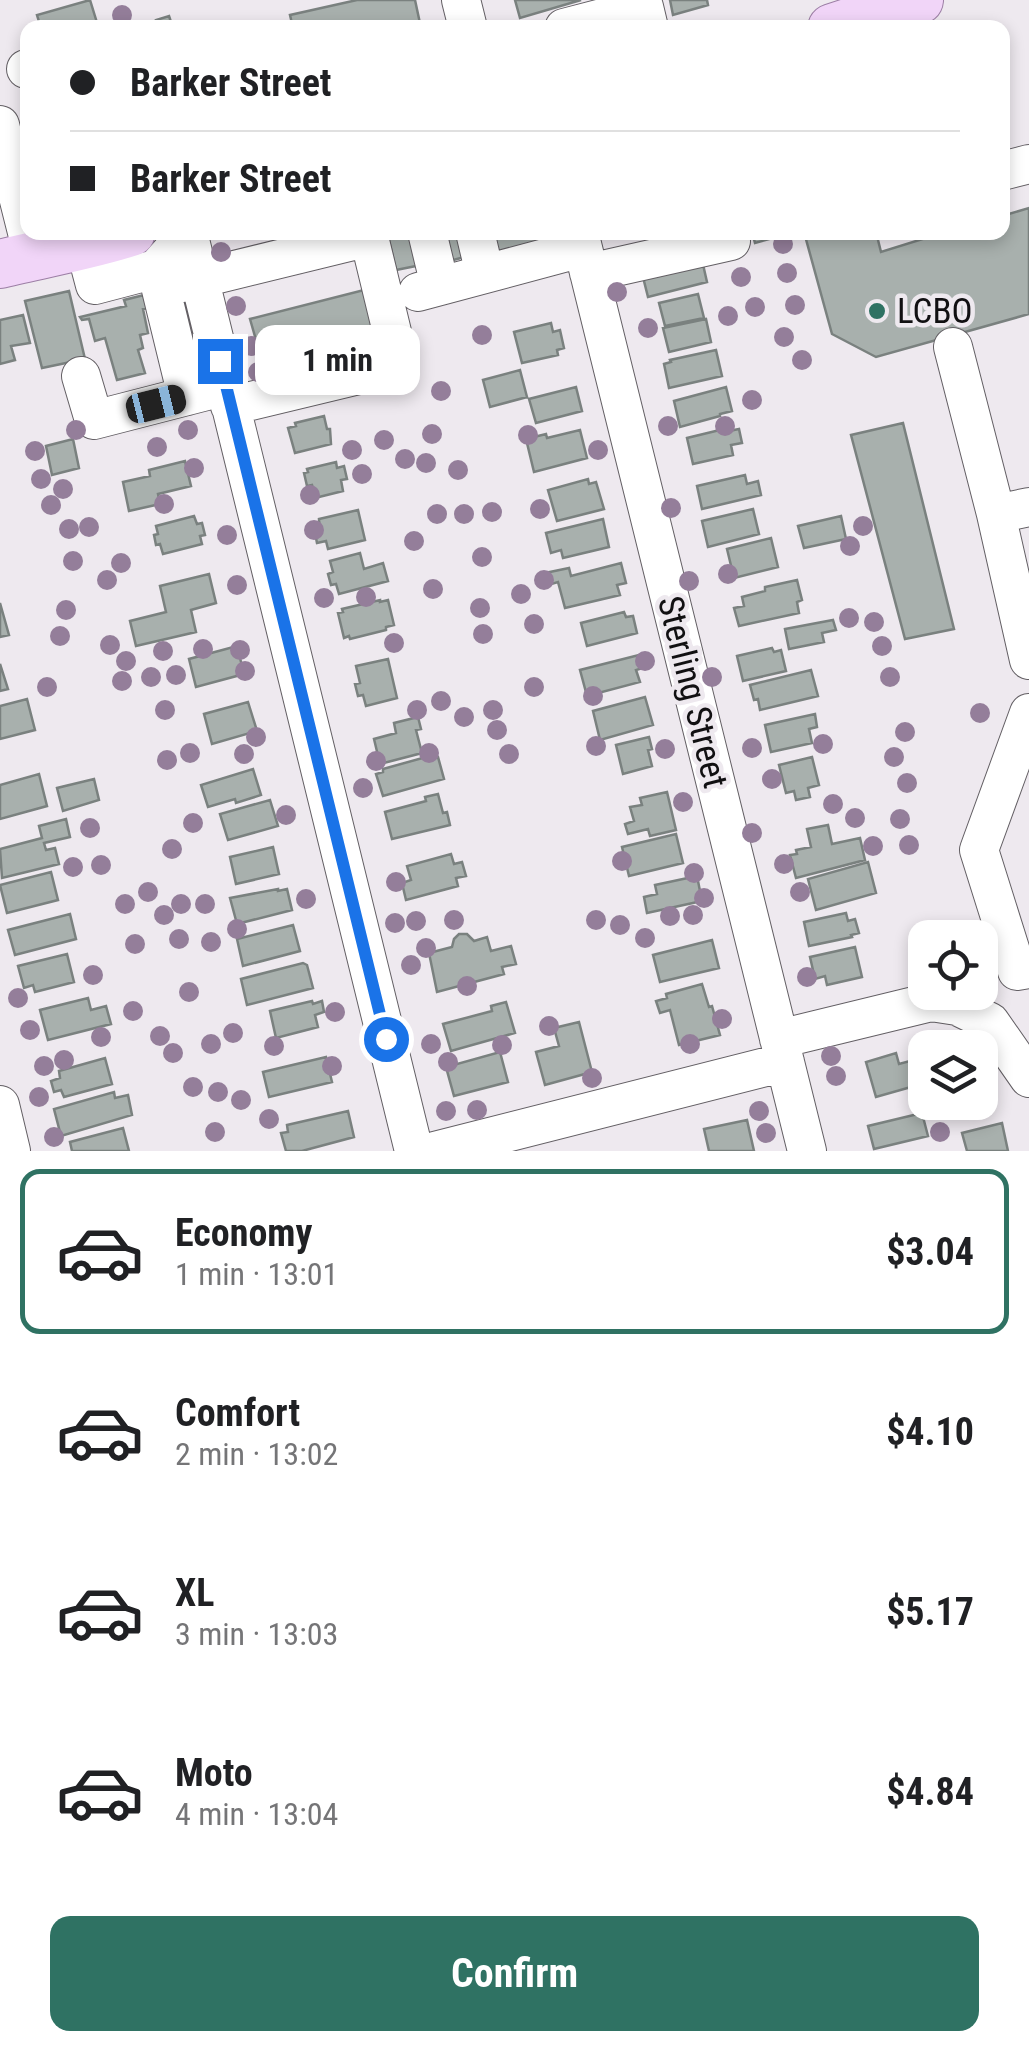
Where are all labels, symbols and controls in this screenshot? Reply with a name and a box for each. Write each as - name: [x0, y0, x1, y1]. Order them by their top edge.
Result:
- text: Barker Street: [130, 61, 332, 105]
- text: Barker Street: [130, 157, 332, 201]
- place label: LCBO: [897, 291, 973, 332]
- marker: LCBO: [866, 300, 888, 322]
- callout: 1 min: [255, 326, 420, 396]
- route end: [198, 339, 243, 384]
- text: 1 min: [302, 341, 373, 379]
- car: [123, 382, 189, 426]
- street label: Sterling Street: [649, 592, 736, 792]
- map controls: [908, 920, 998, 1120]
- button: locate: [908, 920, 998, 1010]
- route start: [364, 1017, 409, 1062]
- button: layers: [908, 1030, 998, 1120]
- icon: car: [55, 1207, 145, 1297]
- text: Economy: [175, 1211, 312, 1255]
- text: $3.04: [886, 1230, 974, 1274]
- text: 1 min · 13:01: [175, 1255, 338, 1293]
- icon: car: [55, 1387, 145, 1477]
- text: Comfort: [175, 1391, 300, 1435]
- text: $4.10: [886, 1410, 974, 1454]
- text: 2 min · 13:02: [175, 1435, 338, 1473]
- icon: car: [55, 1567, 145, 1657]
- text: XL: [175, 1571, 214, 1615]
- text: $5.17: [886, 1590, 974, 1634]
- text: 3 min · 13:03: [175, 1615, 338, 1653]
- icon: car: [55, 1747, 145, 1837]
- text: Moto: [175, 1751, 253, 1795]
- text: $4.84: [886, 1770, 974, 1814]
- text: 4 min · 13:04: [175, 1795, 338, 1833]
- button: Confirm: [50, 1916, 979, 2031]

